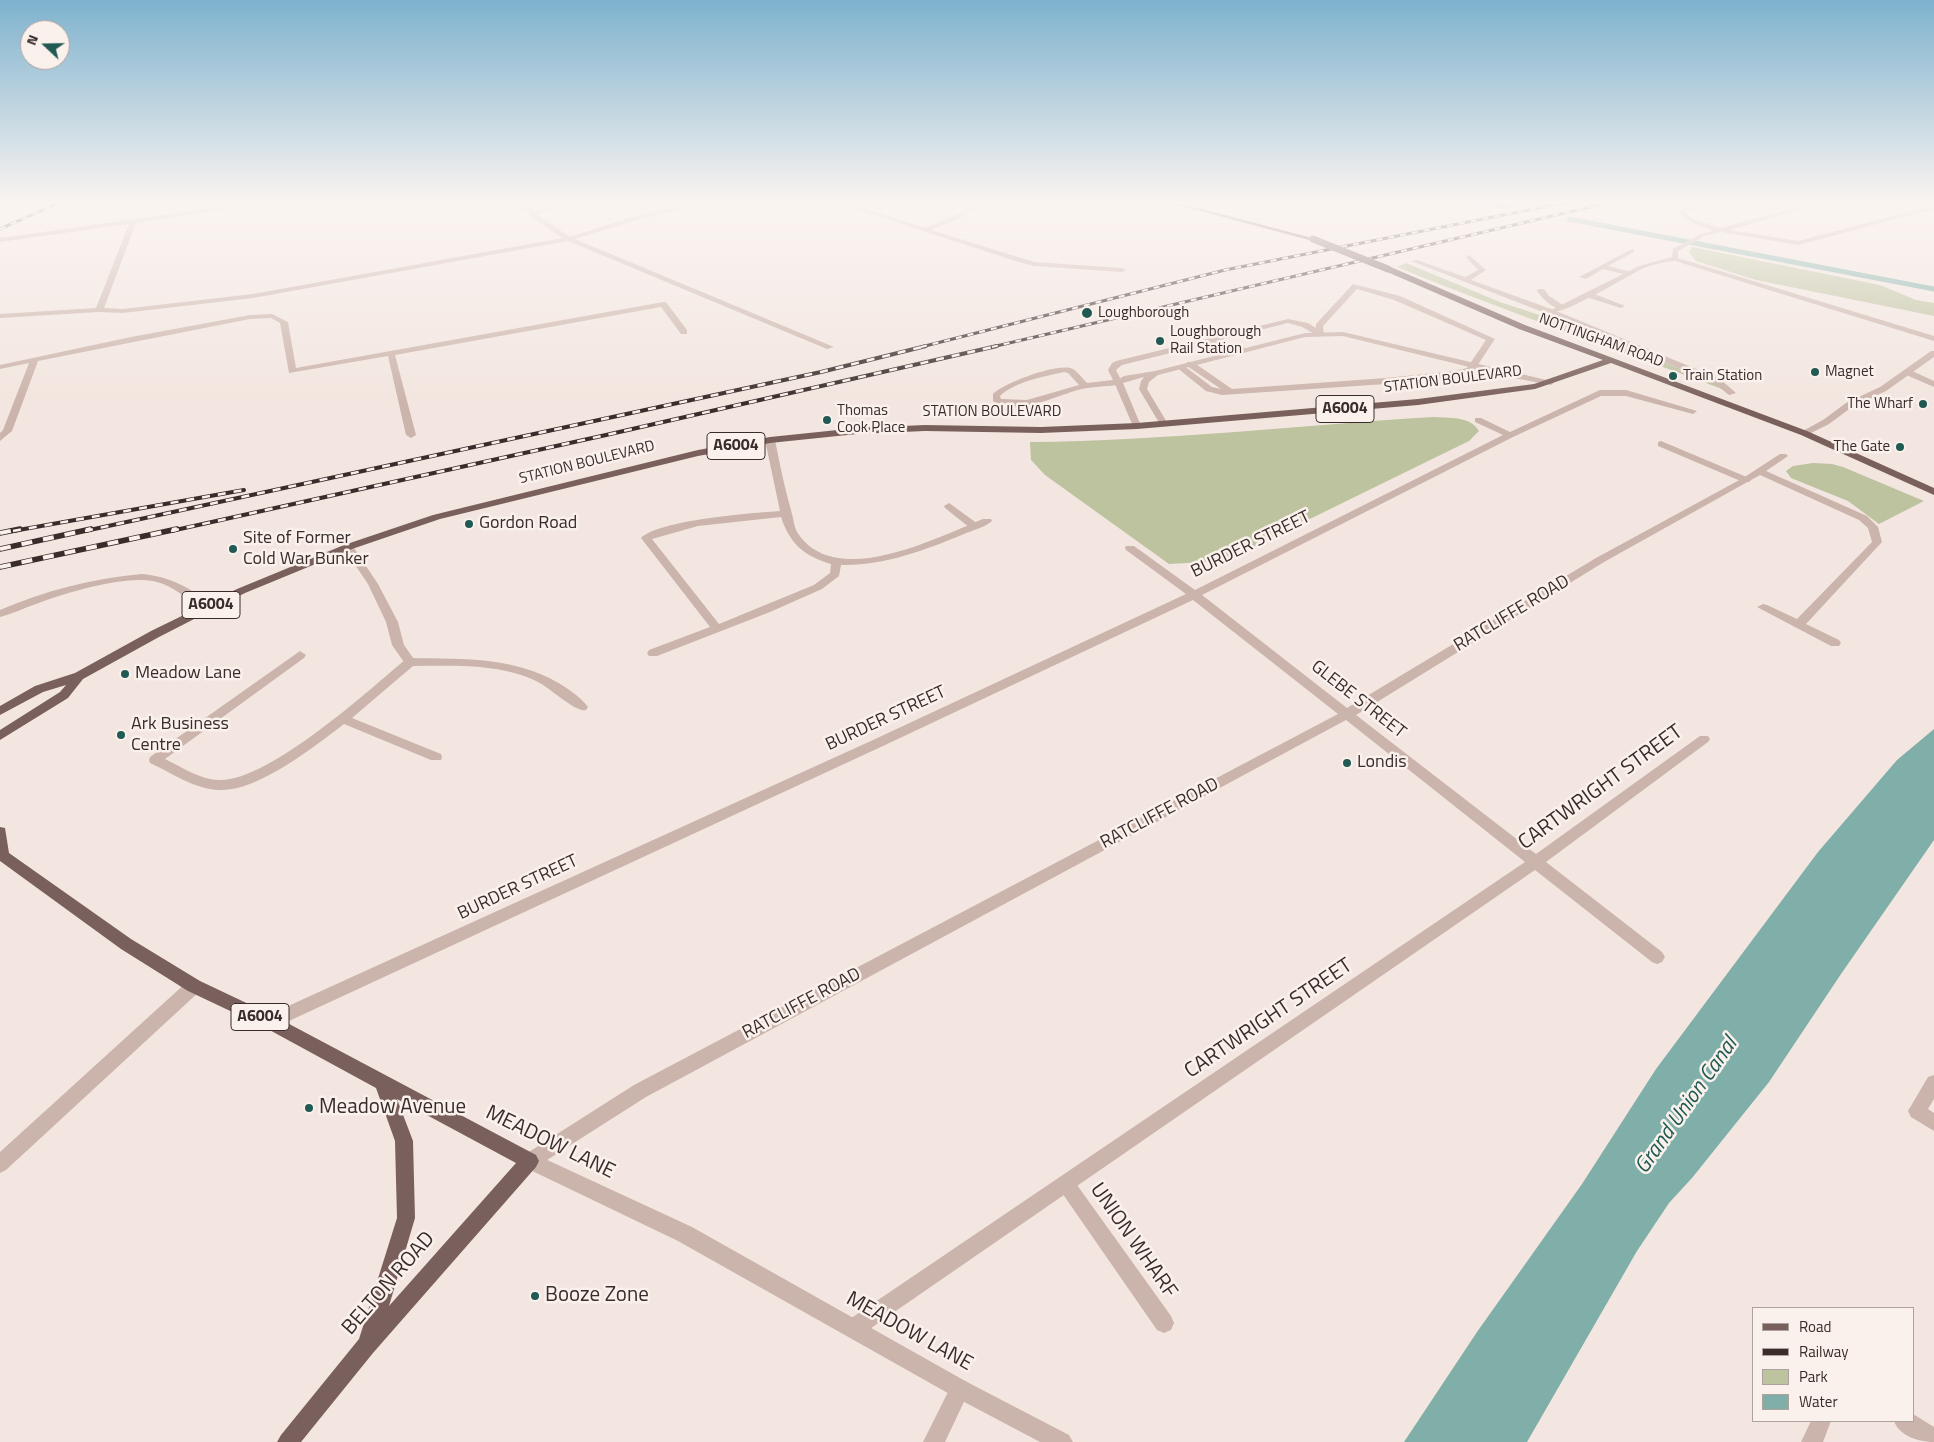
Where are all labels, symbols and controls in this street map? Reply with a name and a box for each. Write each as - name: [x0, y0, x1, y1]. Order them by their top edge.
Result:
- north arrow: [20, 20, 70, 70]
- text: N: [20, 32, 43, 48]
- place label: Loughborough: [1098, 304, 1189, 322]
- marker: Loughborough: [1080, 306, 1094, 320]
- street label: NOTTINGHAM ROAD: [1536, 310, 1666, 372]
- place label: Loughborough Rail Station: [1170, 323, 1261, 358]
- marker: Loughborough Rail Station: [1154, 335, 1166, 347]
- street label: STATION BOULEVARD: [1383, 363, 1523, 397]
- place label: Magnet: [1825, 363, 1874, 381]
- marker: Magnet: [1809, 366, 1821, 378]
- place label: Train Station: [1683, 367, 1762, 385]
- marker: Train Station: [1667, 370, 1679, 382]
- place label: The Wharf: [1847, 395, 1913, 413]
- road number: A6004: [1316, 396, 1374, 422]
- marker: The Wharf: [1917, 398, 1929, 410]
- place label: Thomas Cook Place: [837, 402, 905, 437]
- street label: STATION BOULEVARD: [923, 403, 1061, 421]
- marker: Thomas Cook Place: [821, 414, 833, 426]
- road number: A6004: [707, 432, 765, 460]
- street label: STATION BOULEVARD: [517, 437, 657, 489]
- place label: The Gate: [1834, 438, 1890, 456]
- marker: The Gate: [1894, 441, 1906, 453]
- street label: BURDER STREET: [1188, 507, 1314, 583]
- place label: Gordon Road: [479, 513, 577, 535]
- marker: Gordon Road: [463, 518, 475, 530]
- place label: Site of Former Cold War Bunker: [243, 528, 369, 570]
- marker: Site of Former Cold War Bunker: [227, 543, 239, 555]
- street label: RATCLIFFE ROAD: [1450, 571, 1574, 657]
- road number: A6004: [182, 592, 240, 618]
- street label: GLEBE STREET: [1306, 656, 1410, 744]
- place label: Meadow Lane: [135, 663, 241, 685]
- marker: Meadow Lane: [119, 668, 131, 680]
- street label: BURDER STREET: [822, 682, 950, 756]
- place label: Ark Business Centre: [131, 714, 229, 756]
- street label: CARTWRIGHT STREET: [1514, 720, 1688, 856]
- marker: Ark Business Centre: [115, 729, 127, 741]
- place label: Londis: [1357, 752, 1407, 774]
- marker: Londis: [1341, 757, 1353, 769]
- street label: RATCLIFFE ROAD: [1097, 774, 1223, 854]
- street label: BURDER STREET: [454, 851, 582, 925]
- street label: CARTWRIGHT STREET: [1180, 954, 1358, 1084]
- street label: RATCLIFFE ROAD: [739, 964, 865, 1044]
- road number: A6004: [231, 1004, 289, 1030]
- water label: Grand Union Canal: [1630, 1033, 1744, 1179]
- place label: Meadow Avenue: [319, 1095, 466, 1121]
- street label: MEADOW LANE: [481, 1101, 619, 1185]
- marker: Meadow Avenue: [303, 1102, 315, 1114]
- street label: UNION WHARF: [1084, 1179, 1182, 1303]
- street label: BELTON ROAD: [337, 1227, 441, 1341]
- place label: Booze Zone: [545, 1283, 649, 1309]
- street label: MEADOW LANE: [841, 1287, 977, 1377]
- marker: Booze Zone: [529, 1290, 541, 1302]
- legend: [1752, 1307, 1914, 1422]
- text: Road: [1799, 1315, 1831, 1338]
- text: Railway: [1799, 1340, 1849, 1363]
- text: Park: [1799, 1365, 1828, 1388]
- text: Water: [1799, 1390, 1838, 1413]

